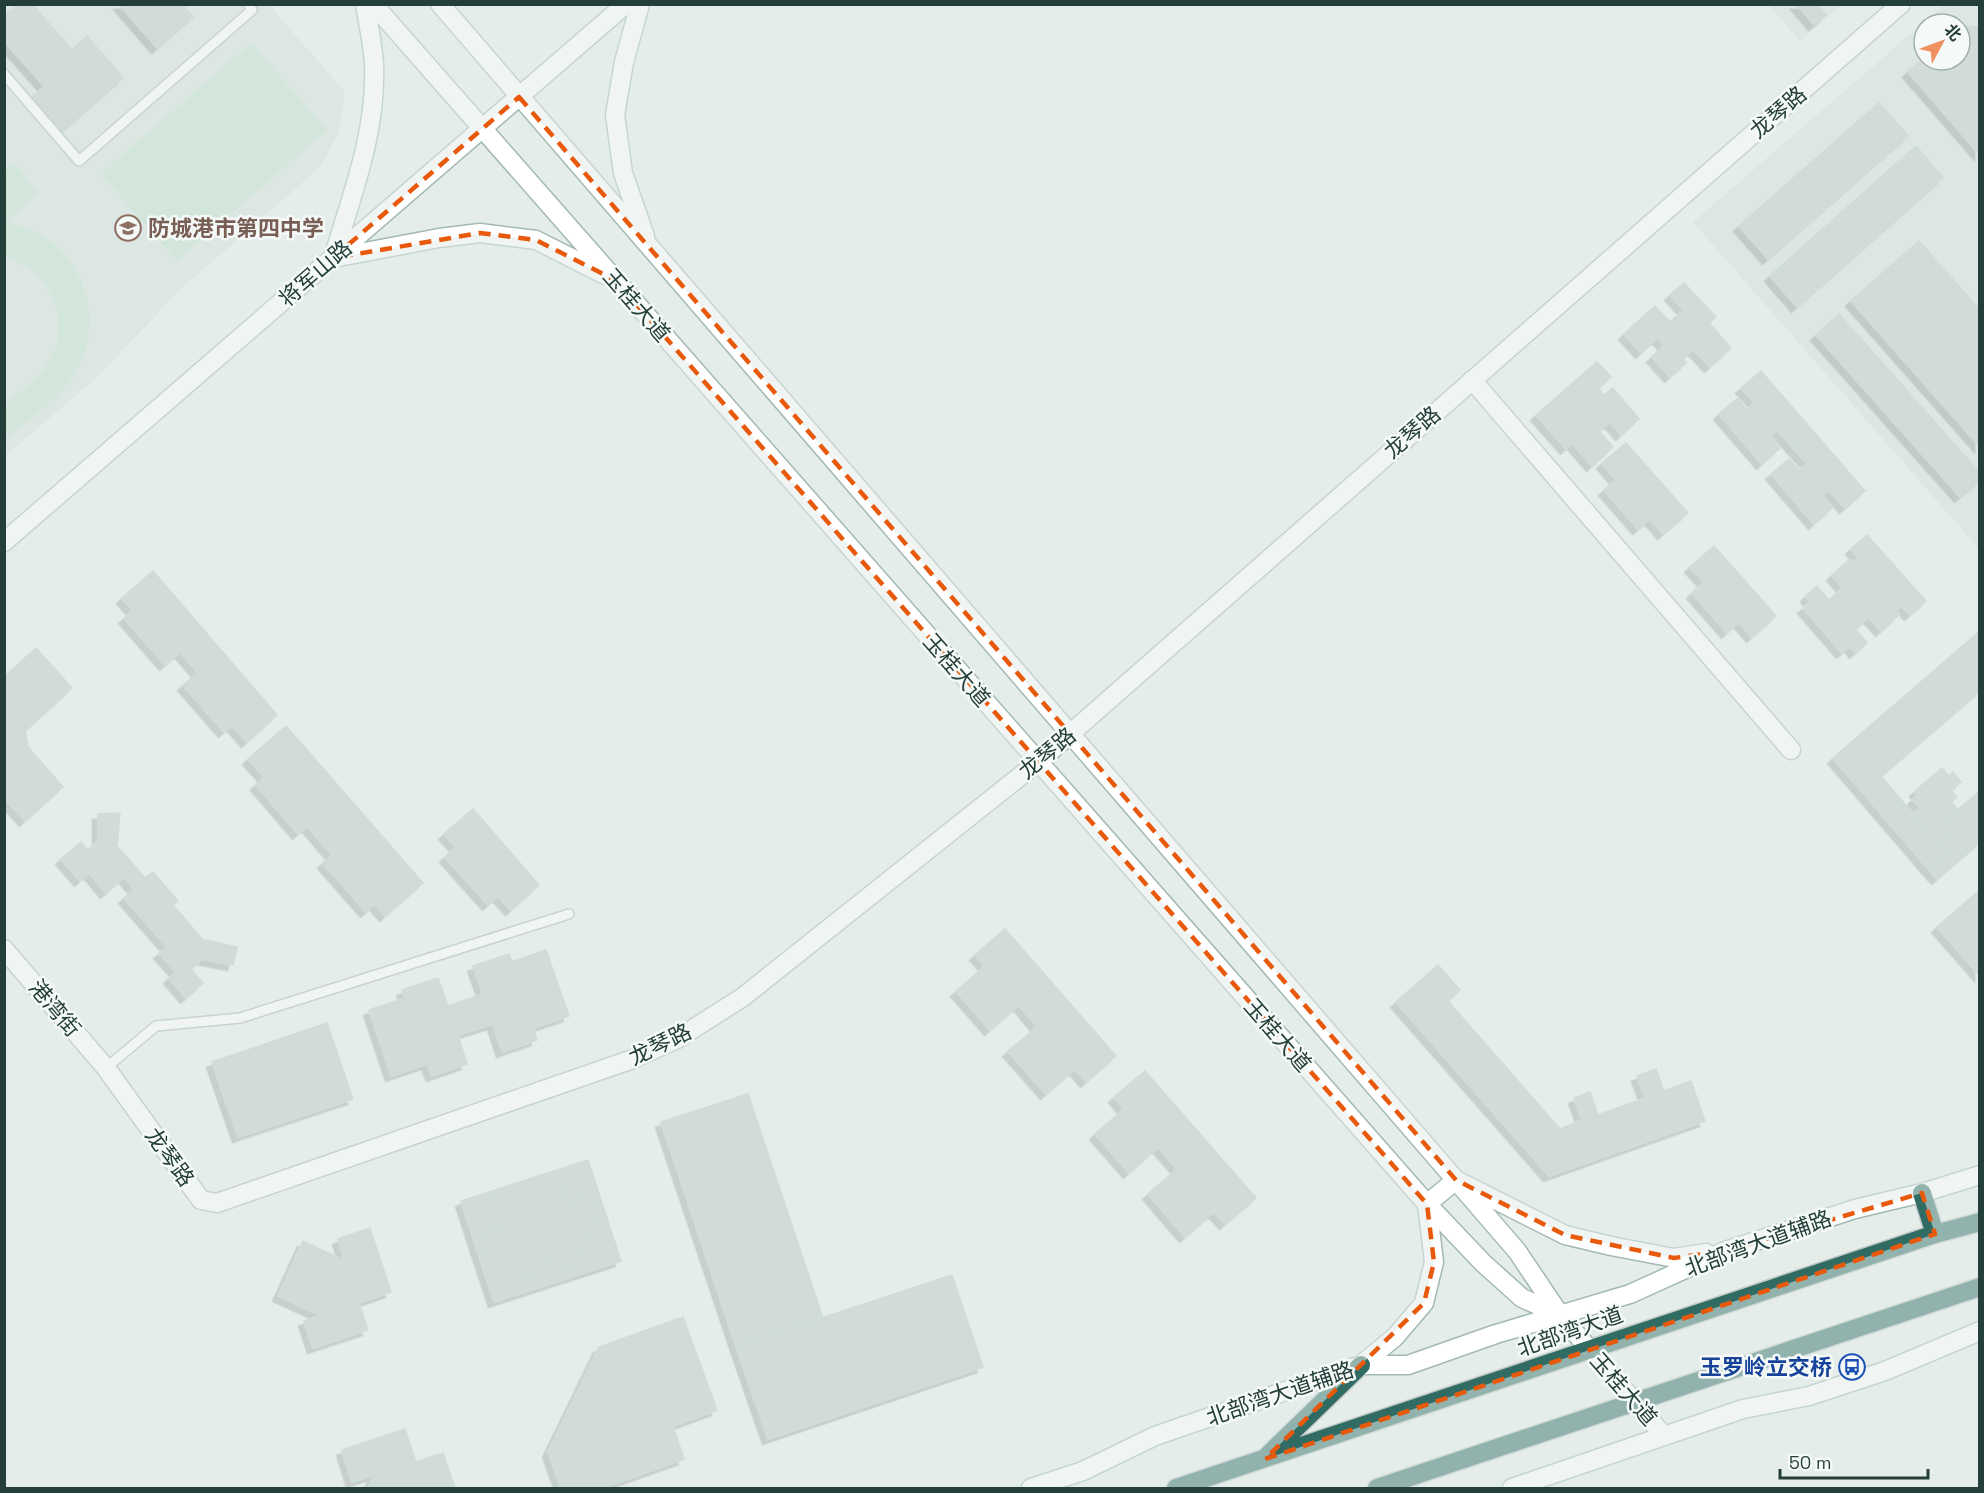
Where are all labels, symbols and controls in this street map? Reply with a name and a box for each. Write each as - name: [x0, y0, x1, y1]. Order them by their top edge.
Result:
- north arrow: [1912, 12, 1972, 72]
- text: 北: [1940, 20, 1966, 45]
- street label: 龙琴路: [1744, 80, 1812, 144]
- school or university icon: 防城港市第四中学: [113, 213, 143, 243]
- place label: 防城港市第四中学: [148, 214, 324, 242]
- street label: 将军山路: [273, 234, 357, 312]
- street label: 玉桂大道: [598, 263, 676, 347]
- street label: 龙琴路: [1378, 400, 1446, 464]
- street label: 玉桂大道: [918, 628, 996, 712]
- street label: 龙琴路: [1013, 721, 1081, 785]
- street label: 港湾街: [23, 974, 87, 1042]
- street label: 玉桂大道: [1239, 993, 1317, 1077]
- street label: 龙琴路: [624, 1017, 696, 1071]
- street label: 龙琴路: [139, 1122, 201, 1192]
- street label: 北部湾大道辅路: [1681, 1204, 1835, 1282]
- street label: 北部湾大道: [1513, 1300, 1627, 1362]
- street label: 玉桂大道: [1585, 1347, 1663, 1431]
- bus stop icon: 玉罗岭立交桥: [1837, 1352, 1867, 1382]
- place label: 玉罗岭立交桥: [1700, 1353, 1832, 1381]
- street label: 北部湾大道辅路: [1203, 1355, 1357, 1431]
- scale bar: [1780, 1442, 1928, 1480]
- text: 50 m: [1789, 1451, 1831, 1474]

